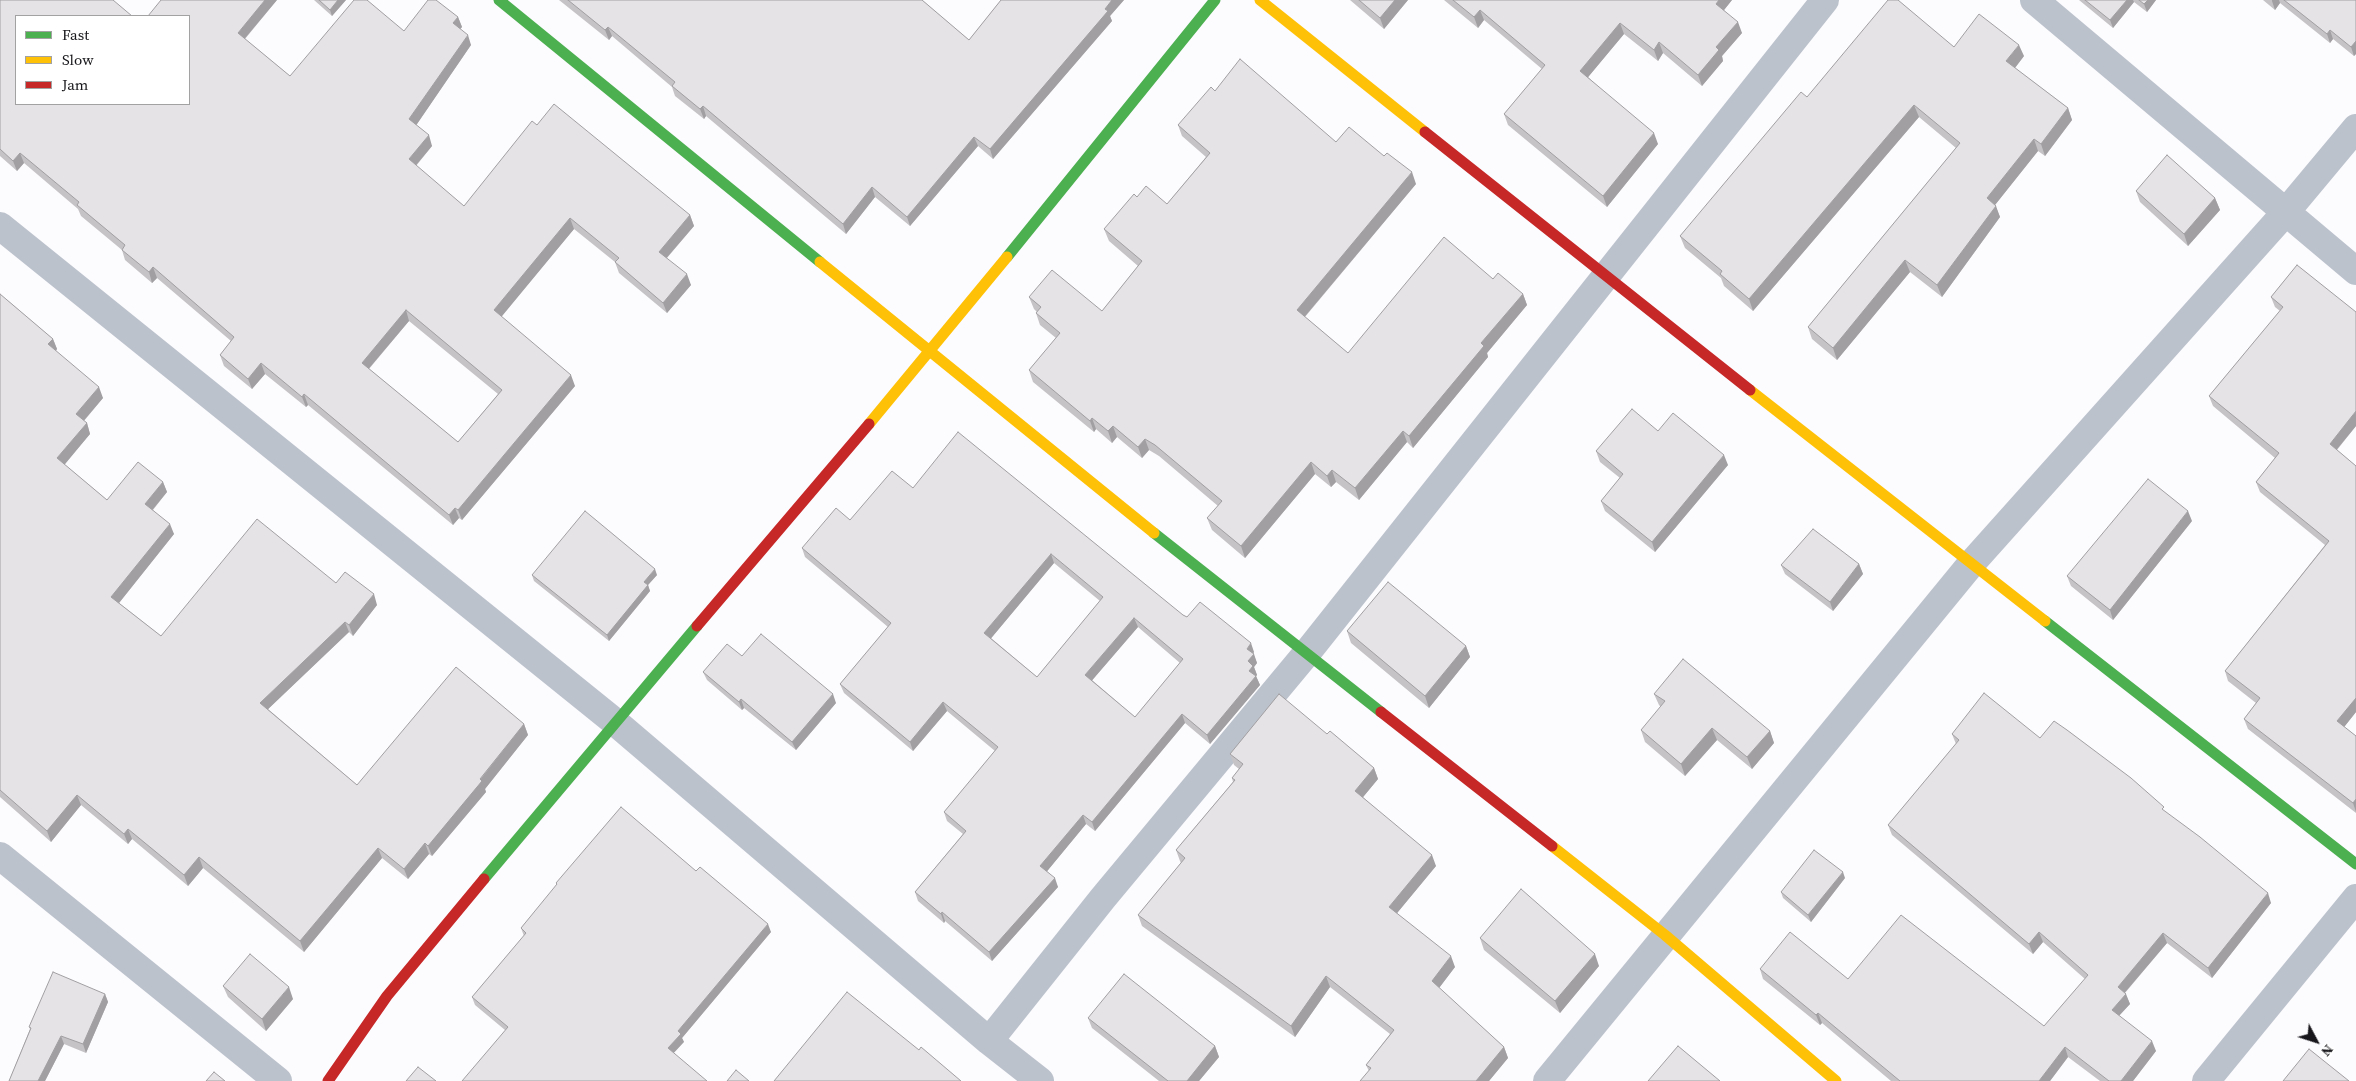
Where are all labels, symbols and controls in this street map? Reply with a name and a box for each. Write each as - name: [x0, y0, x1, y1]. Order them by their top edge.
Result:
- legend: [15, 15, 190, 105]
- text: Fast: [62, 24, 89, 45]
- text: Slow: [62, 49, 94, 70]
- text: Jam: [62, 74, 88, 95]
- north arrow: [2291, 1016, 2341, 1066]
- text: N: [2317, 1040, 2338, 1061]

